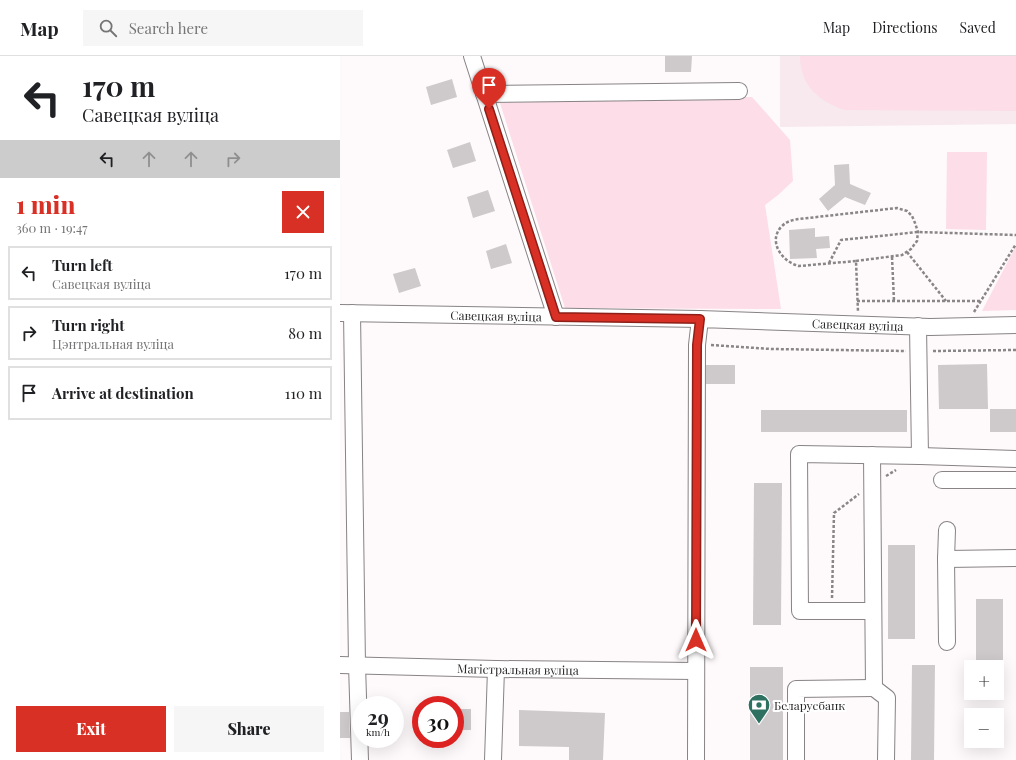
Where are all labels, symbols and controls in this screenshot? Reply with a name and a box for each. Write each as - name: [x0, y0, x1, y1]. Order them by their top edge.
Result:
- search box: [83, 10, 363, 46]
- text: Map: [20, 15, 59, 41]
- icon: search: [97, 17, 119, 39]
- text: Search here: [129, 18, 208, 38]
- text: Map: [823, 18, 850, 37]
- text: Directions: [872, 18, 938, 37]
- text: Saved: [960, 18, 996, 37]
- text: 170 m: [82, 67, 155, 104]
- pin: [472, 68, 506, 109]
- icon: left: [16, 72, 68, 124]
- icon: arrive: [478, 74, 500, 96]
- text: Савецкая вуліца: [82, 103, 219, 127]
- icon: left: [96, 148, 118, 170]
- icon: ahead: [138, 148, 160, 170]
- icon: ahead: [180, 148, 202, 170]
- icon: right: [222, 148, 244, 170]
- text: 1 min: [16, 188, 75, 220]
- button: close: [282, 191, 324, 233]
- text: 360 m · 19:47: [16, 219, 88, 236]
- text: Turn left: [52, 255, 113, 275]
- icon: left: [18, 262, 40, 284]
- text: 170 m: [284, 263, 322, 283]
- text: Савецкая вуліца: [52, 275, 151, 292]
- street label: Савецкая вуліца: [450, 307, 542, 324]
- text: Turn right: [52, 315, 125, 335]
- street label: Савецкая вуліца: [812, 315, 904, 334]
- icon: right: [18, 322, 40, 344]
- text: 80 m: [288, 323, 322, 343]
- text: Цэнтральная вуліца: [52, 335, 174, 352]
- icon: arrive: [18, 382, 40, 404]
- text: Arrive at destination: [52, 383, 194, 403]
- text: 110 m: [285, 383, 322, 403]
- position arrow: [675, 619, 717, 661]
- street label: Магістральная вуліца: [457, 660, 579, 678]
- map controls: [964, 660, 1004, 748]
- button: +: [964, 660, 1004, 700]
- bank icon: Беларусбанк: [746, 692, 772, 725]
- speed limit sign: 30: [412, 696, 464, 748]
- place label: Беларусбанк: [774, 697, 845, 713]
- text: 29: [367, 703, 389, 730]
- button: Exit: [16, 706, 166, 752]
- button: Share: [174, 706, 324, 752]
- button: −: [964, 708, 1004, 748]
- text: km/h: [366, 725, 390, 739]

